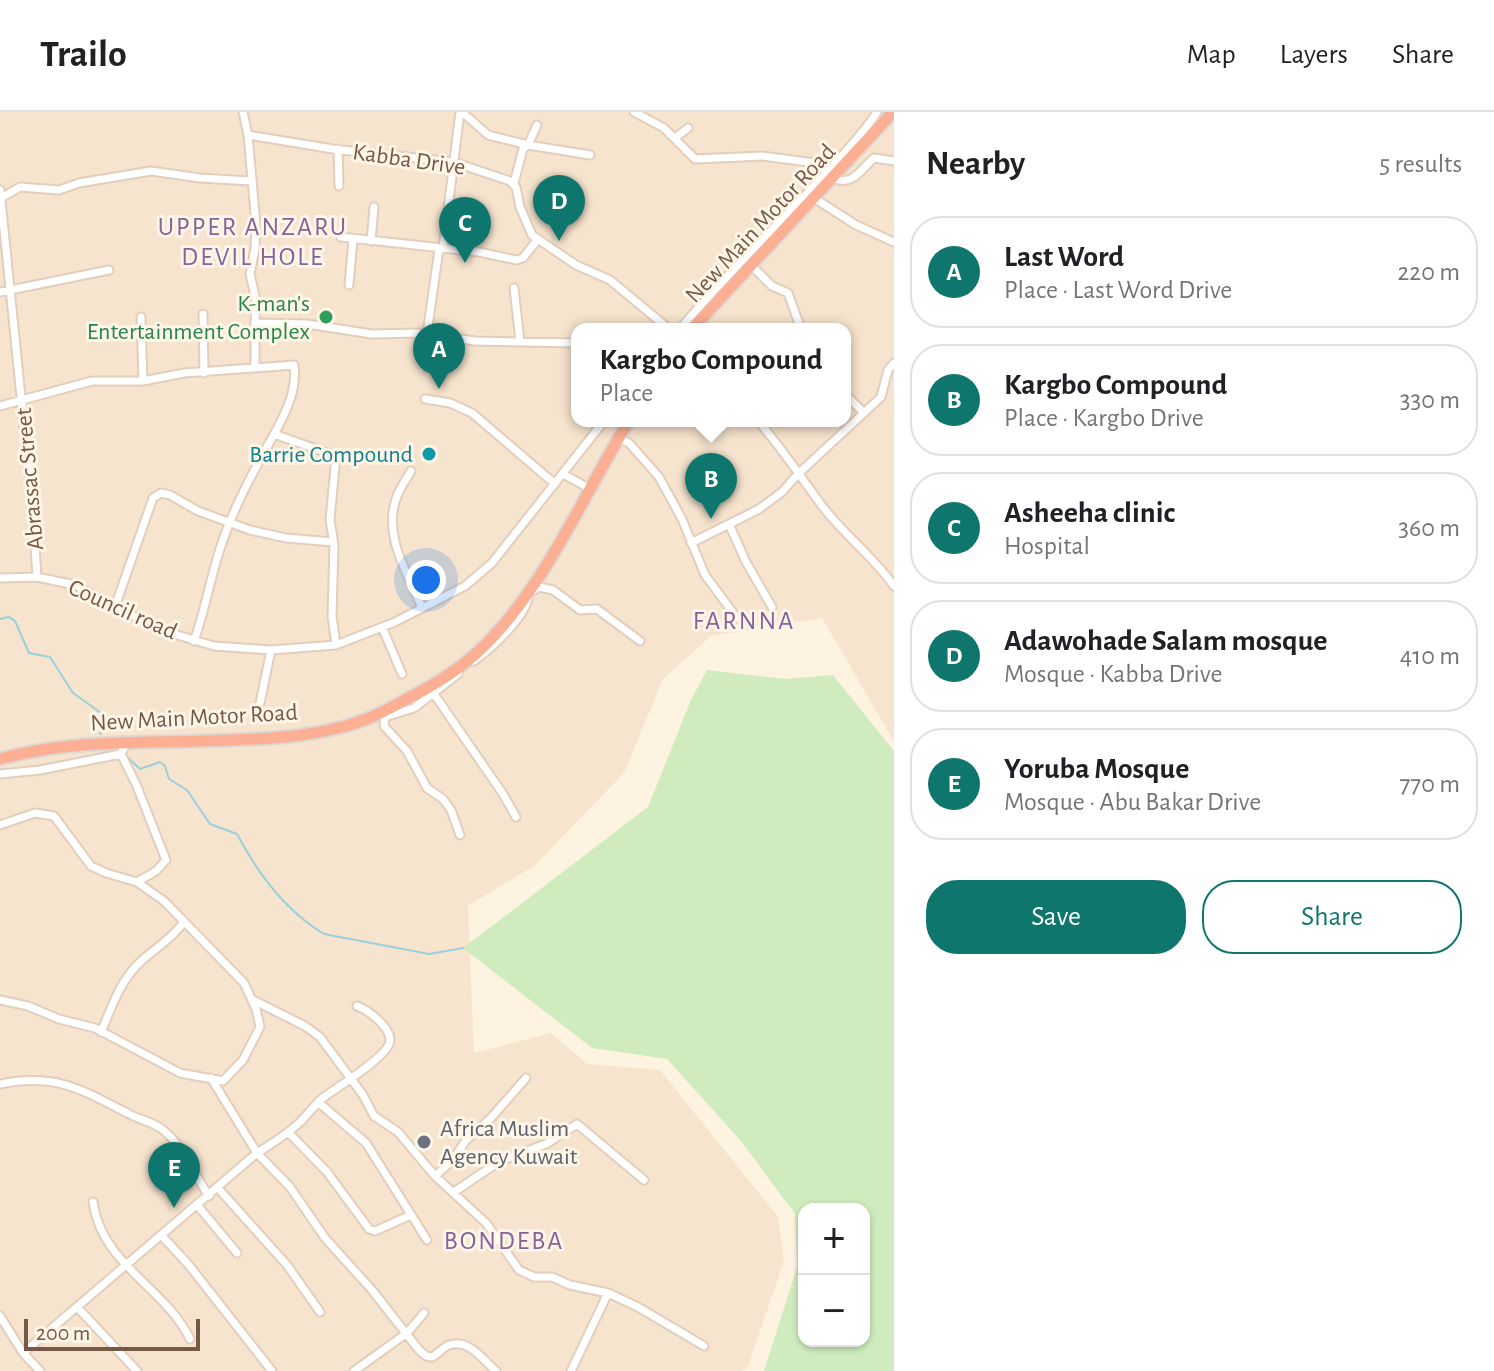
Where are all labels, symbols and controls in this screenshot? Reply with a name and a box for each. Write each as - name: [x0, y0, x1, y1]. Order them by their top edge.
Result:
- text: Trailo: [40, 36, 127, 74]
- text: Map: [1187, 41, 1236, 69]
- text: Layers: [1280, 41, 1348, 69]
- text: Share: [1392, 41, 1454, 69]
- street label: Kabba Drive: [351, 140, 467, 180]
- street label: New Main Motor Road: [681, 140, 840, 308]
- text: Nearby: [926, 147, 1025, 181]
- text: 5 results: [1379, 151, 1462, 177]
- pin: D: [533, 175, 585, 241]
- pin: C: [439, 197, 491, 263]
- district label: UPPER ANZARU DEVIL HOLE: [158, 214, 348, 270]
- text: Last Word: [1004, 242, 1124, 272]
- text: A: [946, 259, 962, 285]
- text: 220 m: [1398, 259, 1460, 285]
- text: Place · Last Word Drive: [1004, 277, 1232, 303]
- place label: K-man's Entertainment Complex: [87, 292, 311, 344]
- marker: K-man's Entertainment Complex: [317, 308, 335, 326]
- pin: A: [413, 323, 465, 389]
- popup: [571, 323, 851, 427]
- text: Kargbo Compound: [599, 345, 823, 375]
- text: Kargbo Compound: [1004, 370, 1227, 400]
- text: Place: [599, 380, 653, 406]
- text: B: [946, 387, 962, 413]
- text: 330 m: [1400, 387, 1460, 413]
- text: Place · Kargbo Drive: [1004, 405, 1204, 431]
- street label: Abrassac Street: [12, 406, 48, 551]
- place label: Barrie Compound: [249, 443, 413, 467]
- marker: Barrie Compound: [420, 445, 438, 463]
- pin: B: [685, 453, 737, 519]
- text: Asheeha clinic: [1004, 498, 1175, 528]
- text: C: [947, 515, 961, 541]
- text: 360 m: [1398, 515, 1460, 541]
- text: Hospital: [1004, 533, 1090, 559]
- your location: [406, 560, 446, 600]
- street label: Council road: [65, 575, 181, 644]
- district label: FARNNA: [693, 608, 795, 634]
- text: Adawohade Salam mosque: [1004, 626, 1328, 656]
- text: D: [945, 643, 963, 669]
- text: 410 m: [1400, 643, 1460, 669]
- text: Mosque · Kabba Drive: [1004, 661, 1222, 687]
- street label: New Main Motor Road: [90, 701, 298, 735]
- text: Yoruba Mosque: [1004, 754, 1189, 784]
- text: E: [947, 771, 961, 797]
- text: 770 m: [1399, 771, 1460, 797]
- text: Mosque · Abu Bakar Drive: [1004, 789, 1261, 815]
- button: Save: [926, 880, 1186, 954]
- button: Share: [1202, 880, 1462, 954]
- place label: Africa Muslim Agency Kuwait: [440, 1117, 578, 1169]
- marker: Africa Muslim Agency Kuwait: [415, 1133, 433, 1151]
- pin: E: [148, 1142, 200, 1208]
- map controls: [798, 1203, 870, 1347]
- button: +: [798, 1203, 870, 1275]
- district label: BONDEBA: [444, 1228, 564, 1254]
- button: −: [798, 1275, 870, 1347]
- scale bar: [24, 1315, 200, 1351]
- text: 200 m: [36, 1322, 90, 1344]

